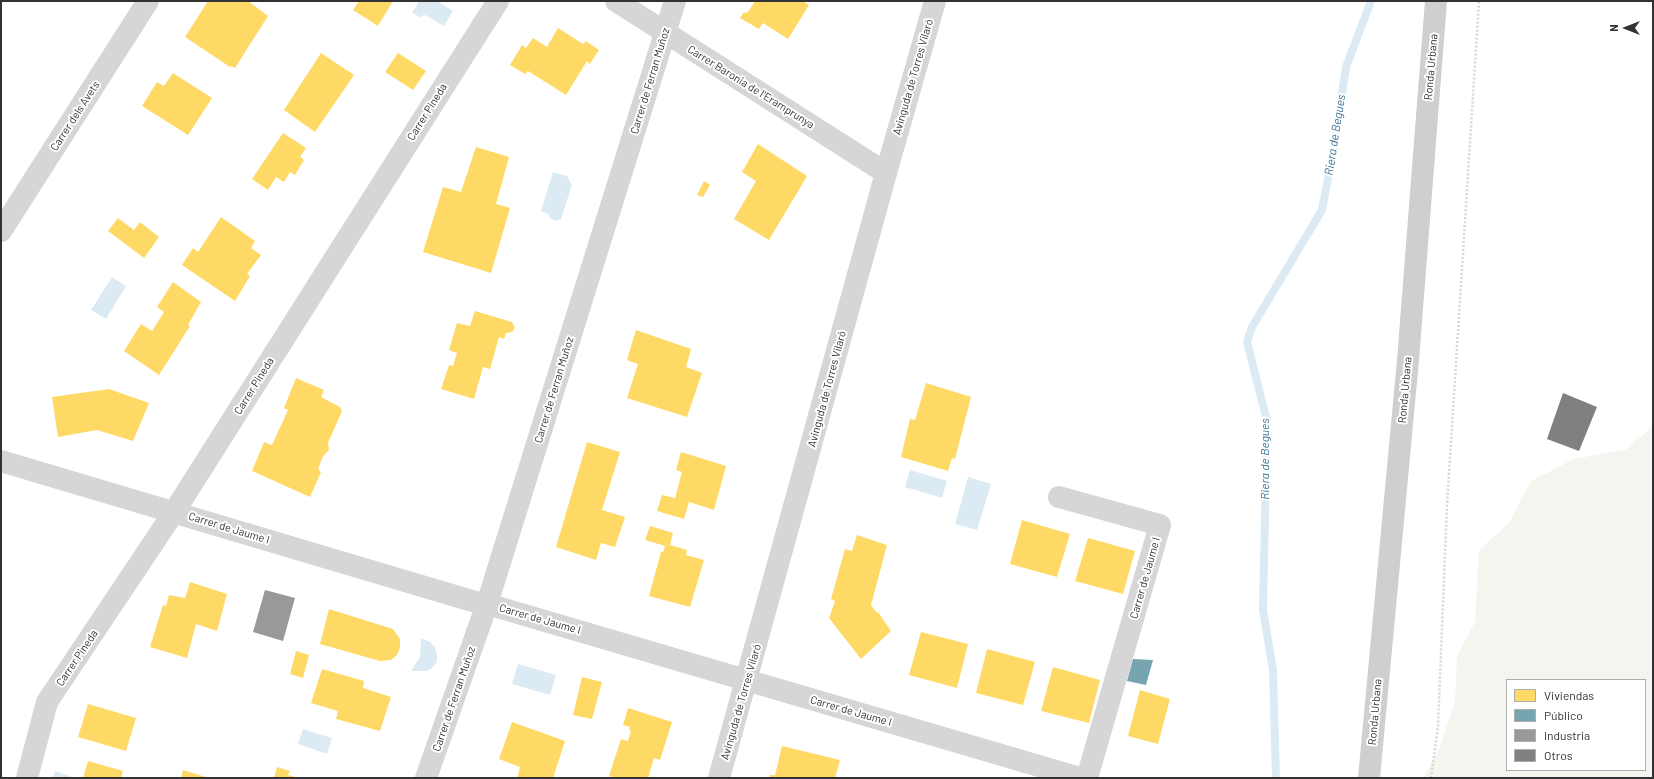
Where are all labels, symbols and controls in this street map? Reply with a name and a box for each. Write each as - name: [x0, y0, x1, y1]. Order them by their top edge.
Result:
- north arrow: [1606, 8, 1646, 48]
- street label: Avinguda de Torres Vilaró: [890, 18, 936, 136]
- text: N: [1607, 24, 1620, 32]
- street label: Carrer de Ferran Muñoz: [628, 26, 672, 136]
- street label: Ronda Urbana: [1422, 33, 1440, 101]
- street label: Carrer Baronia de l'Eramprunya: [685, 42, 817, 132]
- street label: Carrer dels Avets: [48, 79, 102, 153]
- street label: Carrer Pineda: [404, 81, 450, 143]
- water label: Riera de Begues: [1322, 94, 1348, 176]
- street label: Avinguda de Torres Vilaró: [805, 329, 849, 449]
- street label: Carrer de Ferran Muñoz: [532, 335, 576, 445]
- street label: Carrer Pineda: [231, 355, 277, 417]
- street label: Ronda Urbana: [1396, 356, 1414, 424]
- water label: Riera de Begues: [1258, 418, 1272, 500]
- street label: Carrer de Jaume I: [187, 509, 271, 547]
- street label: Carrer de Jaume I: [1127, 536, 1163, 620]
- street label: Carrer de Jaume I: [498, 601, 582, 637]
- street label: Carrer Pineda: [53, 627, 101, 689]
- street label: Avinguda de Torres Vilaró: [718, 643, 764, 761]
- street label: Carrer de Ferran Muñoz: [430, 645, 478, 753]
- street label: Ronda Urbana: [1366, 678, 1384, 746]
- legend: [1506, 679, 1646, 771]
- text: Viviendas: [1544, 688, 1594, 702]
- street label: Carrer de Jaume I: [809, 693, 893, 729]
- text: Público: [1544, 708, 1583, 722]
- text: Industria: [1544, 728, 1590, 742]
- text: Otros: [1544, 748, 1572, 762]

